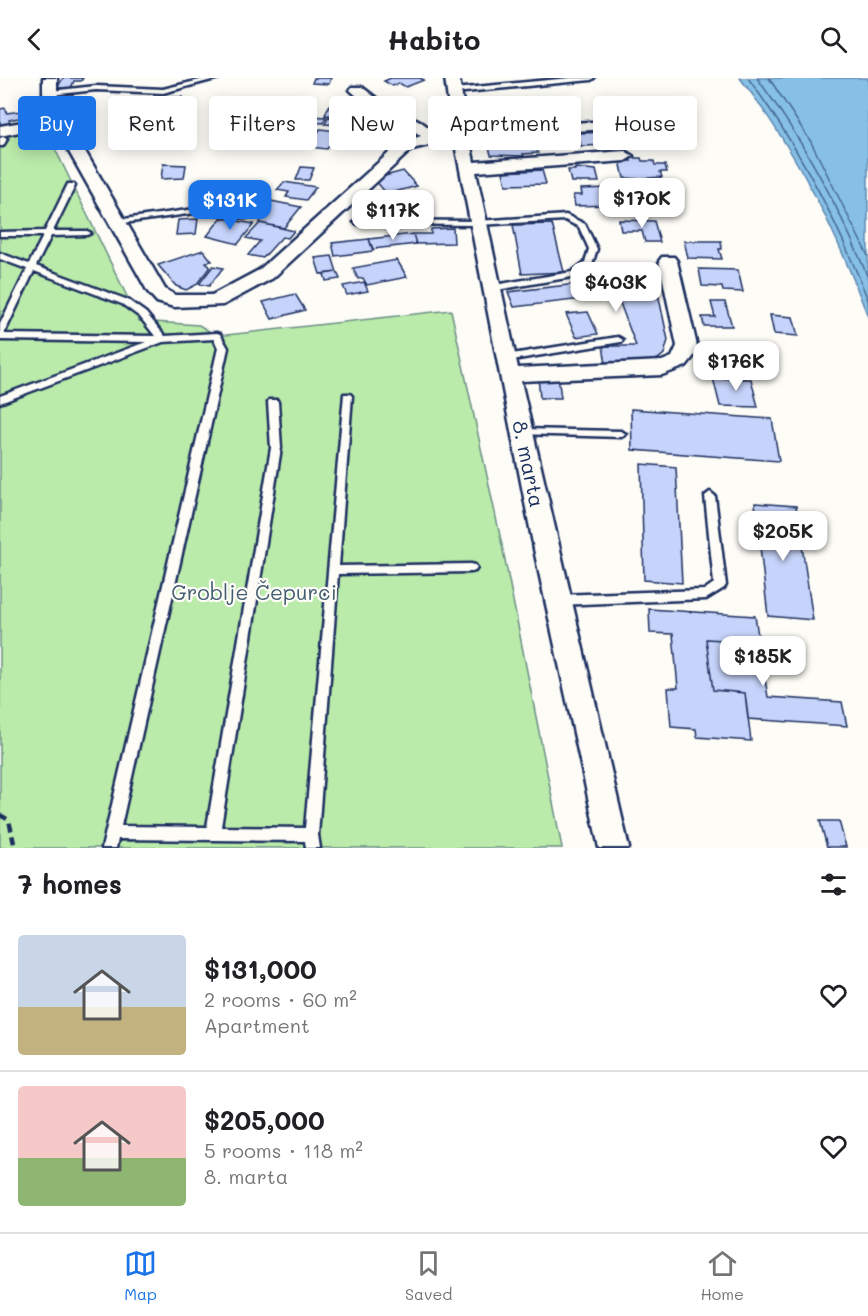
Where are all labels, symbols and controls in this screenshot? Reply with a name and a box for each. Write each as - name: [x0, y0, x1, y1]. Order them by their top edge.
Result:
- text: Habito: [388, 22, 481, 57]
- icon: back: [18, 23, 51, 56]
- icon: search: [817, 23, 850, 56]
- chip: Buy: [18, 96, 96, 150]
- chip: Rent: [108, 96, 197, 150]
- chip: Filters: [209, 96, 317, 150]
- chip: New: [329, 96, 416, 150]
- chip: Apartment: [428, 96, 581, 150]
- chip: House: [593, 96, 697, 150]
- pin: $170K: [600, 178, 684, 229]
- pin: $131K: [188, 180, 272, 231]
- text: $170K: [613, 184, 671, 210]
- text: $131K: [202, 186, 258, 212]
- pin: $117K: [351, 190, 435, 241]
- text: $117K: [366, 196, 420, 222]
- pin: $403K: [574, 262, 658, 313]
- text: $403K: [584, 268, 648, 294]
- pin: $176K: [694, 341, 778, 392]
- text: $176K: [707, 347, 765, 373]
- street label: 8. marta: [507, 418, 552, 510]
- pin: $205K: [741, 511, 825, 562]
- text: $205K: [752, 517, 814, 543]
- park label: Groblje Čepurci: [171, 578, 337, 605]
- pin: $185K: [721, 636, 805, 687]
- text: $185K: [734, 642, 792, 668]
- text: 7 homes: [18, 867, 122, 901]
- icon: filters: [817, 868, 850, 901]
- text: $131,000: [204, 952, 317, 986]
- icon: home: [66, 959, 138, 1031]
- icon: heart: [817, 979, 850, 1012]
- text: 2 rooms · 60 m²: [204, 986, 357, 1012]
- text: Apartment: [204, 1012, 310, 1038]
- text: $205,000: [204, 1103, 325, 1137]
- icon: home: [66, 1110, 138, 1182]
- icon: heart: [817, 1130, 850, 1163]
- text: 5 rooms · 118 m²: [204, 1137, 363, 1163]
- text: 8. marta: [204, 1163, 288, 1189]
- tab: Map: [124, 1247, 157, 1304]
- tab: Saved: [405, 1247, 452, 1304]
- tab: Home: [700, 1247, 744, 1304]

